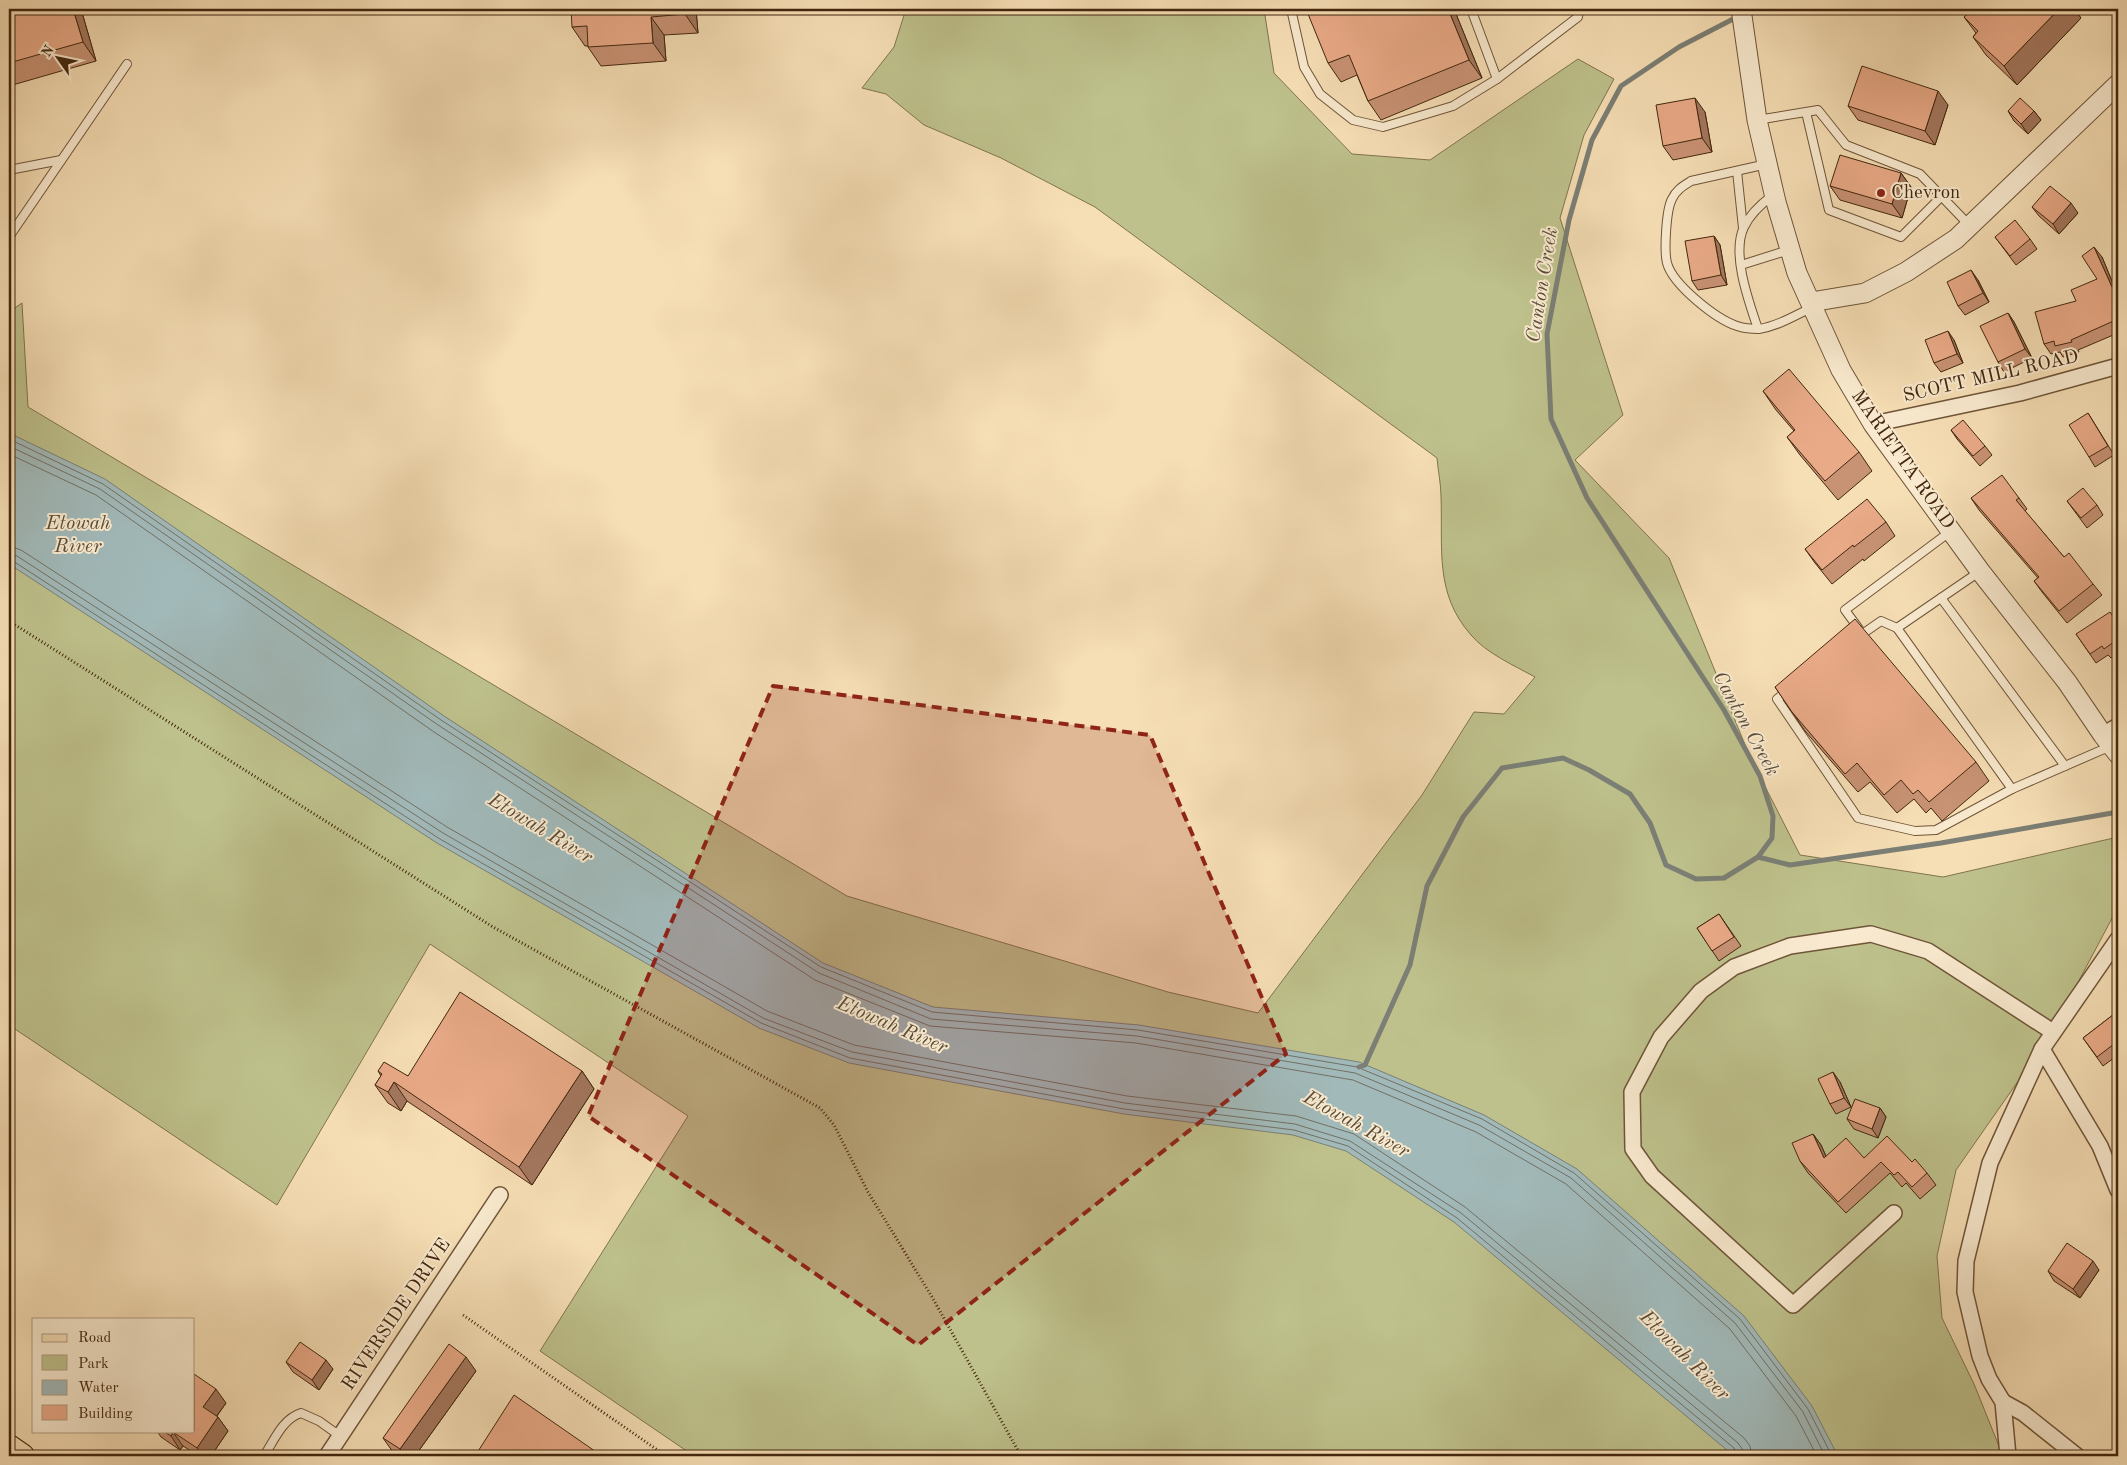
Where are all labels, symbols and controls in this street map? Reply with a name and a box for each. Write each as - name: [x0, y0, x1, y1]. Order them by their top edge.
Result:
- north arrow: [32, 32, 82, 82]
- text: N: [39, 43, 57, 60]
- place label: Chevron: [1891, 184, 1960, 203]
- marker: Chevron: [1875, 187, 1887, 199]
- water label: Canton Creek: [1524, 226, 1562, 344]
- street label: SCOTT MILL ROAD: [1901, 348, 2081, 406]
- street label: MARIETTA ROAD: [1847, 387, 1957, 533]
- water label: Etowah River: [45, 514, 110, 557]
- water label: Canton Creek: [1708, 668, 1782, 780]
- water label: Etowah River: [483, 790, 596, 868]
- water label: Etowah River: [833, 993, 951, 1058]
- water label: Etowah River: [1299, 1087, 1413, 1163]
- street label: RIVERSIDE DRIVE: [339, 1236, 455, 1394]
- water label: Etowah River: [1635, 1307, 1733, 1405]
- legend: [32, 1318, 195, 1432]
- text: Road: [78, 1331, 112, 1346]
- text: Park: [78, 1357, 109, 1372]
- text: Water: [78, 1381, 119, 1396]
- text: Building: [78, 1407, 133, 1422]

